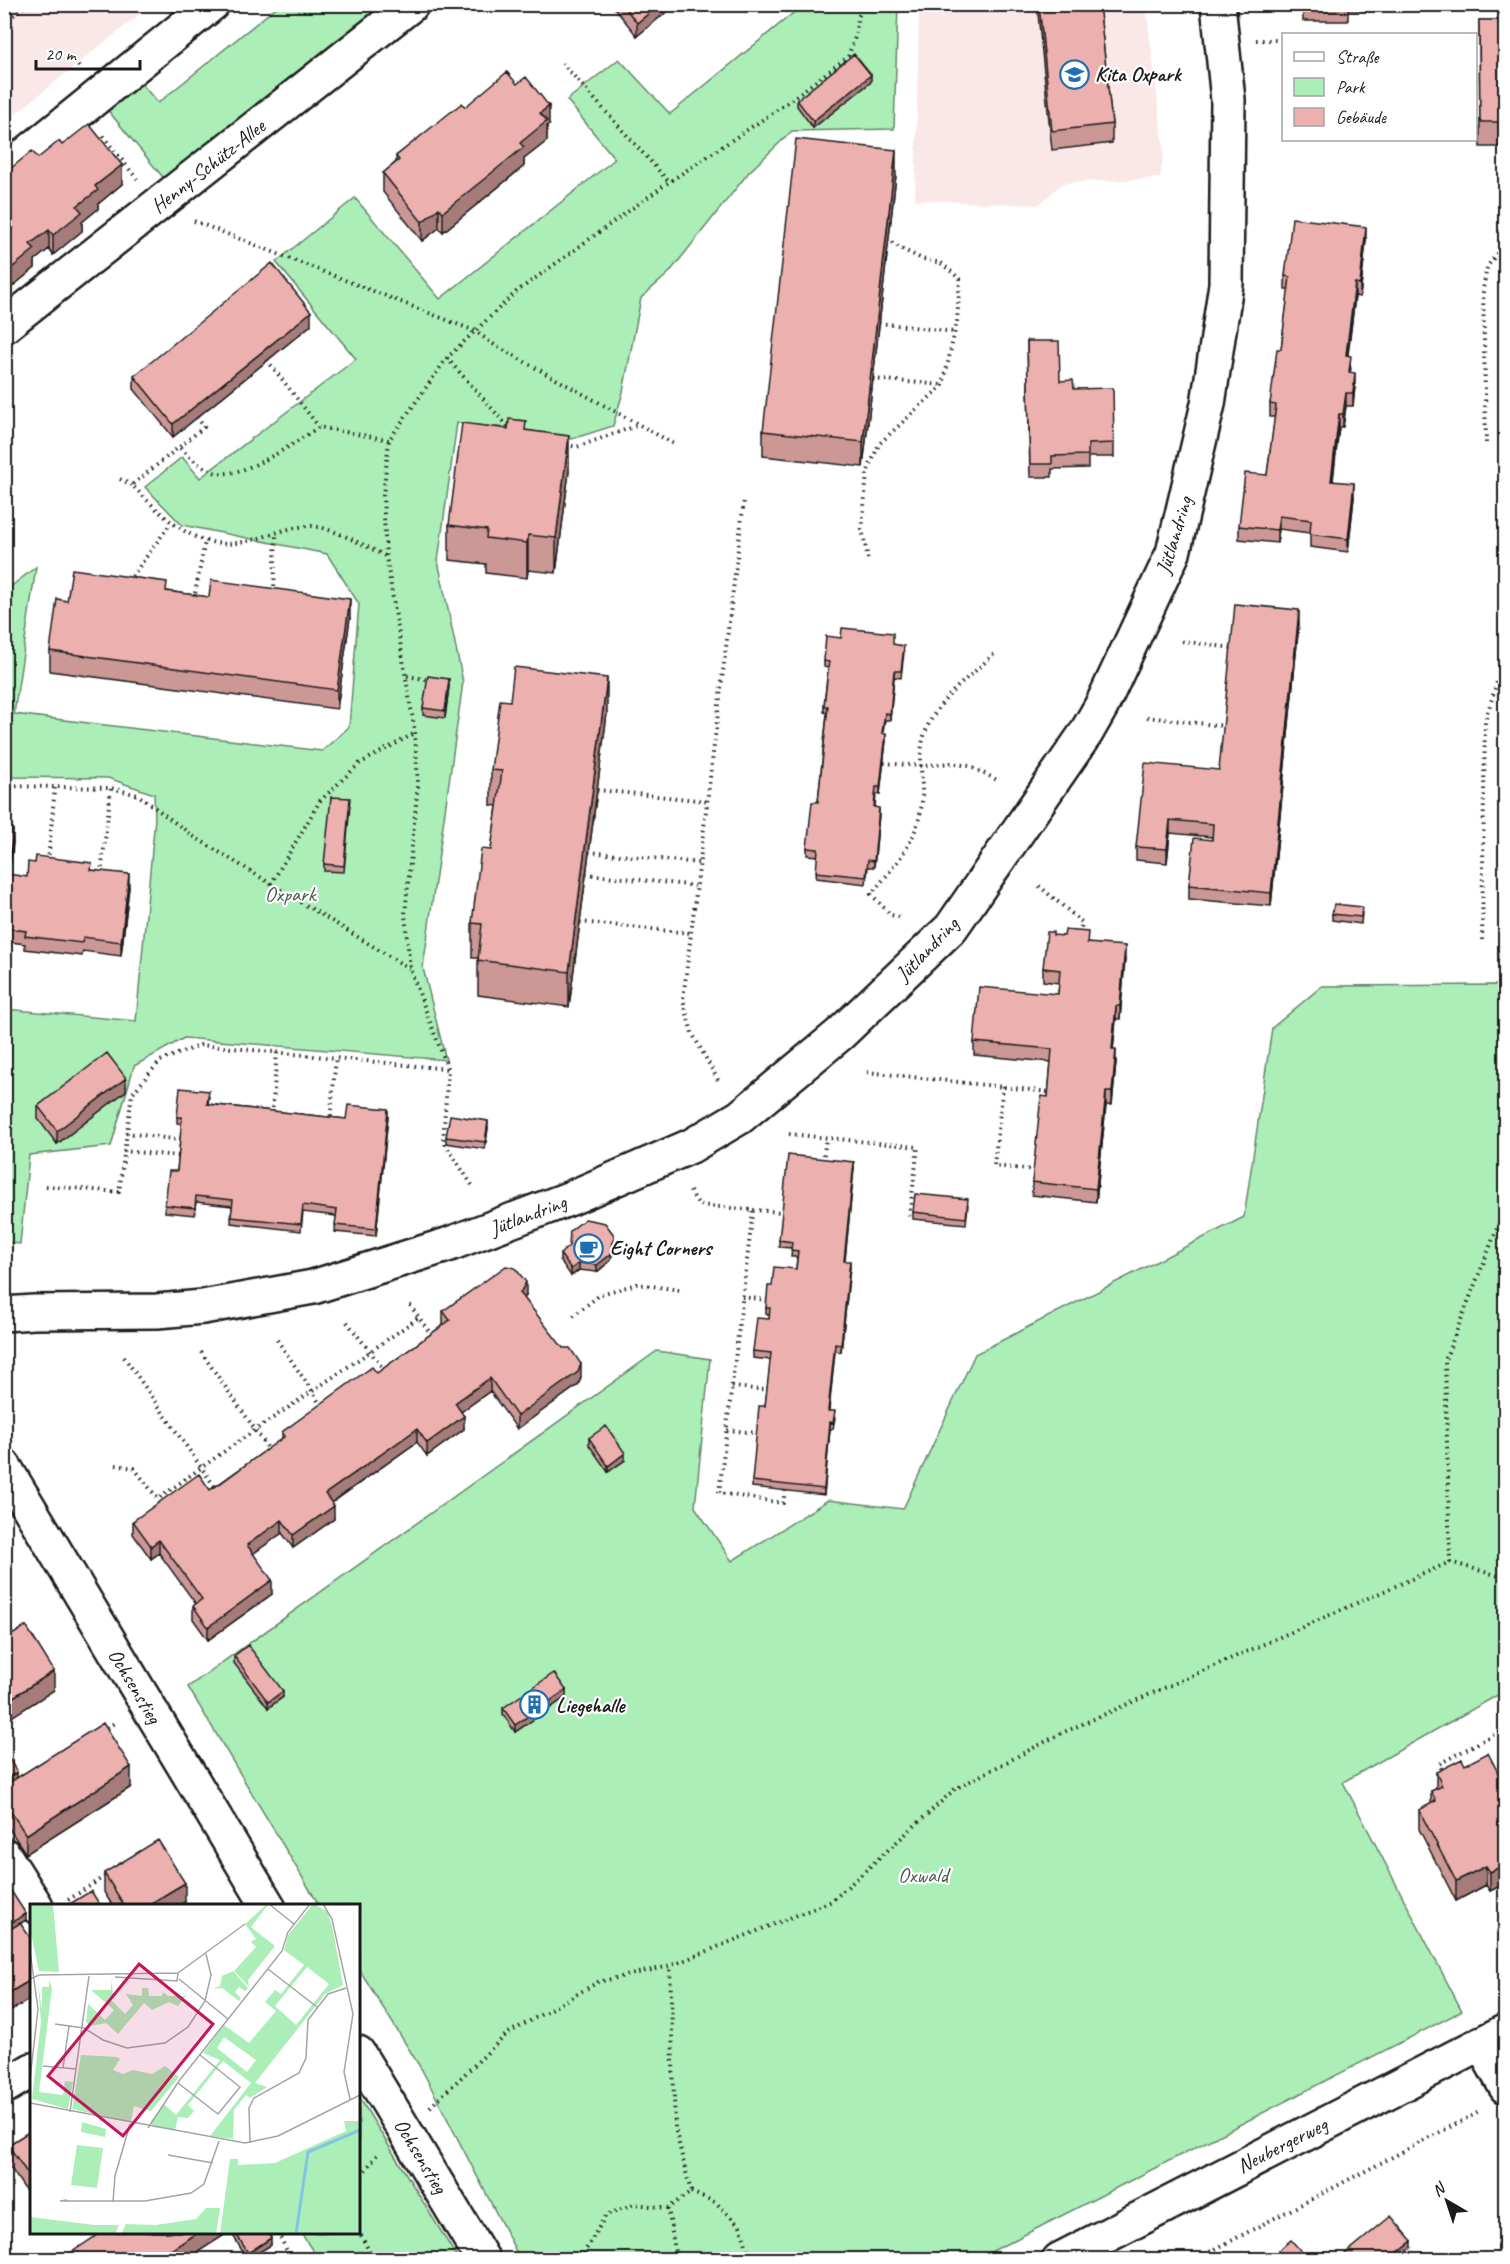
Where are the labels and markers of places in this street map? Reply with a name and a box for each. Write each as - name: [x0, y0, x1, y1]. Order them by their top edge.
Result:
- school or university icon: Kita Oxpark: [1058, 58, 1090, 90]
- place label: Kita Oxpark: [1095, 61, 1183, 87]
- cafe icon: Eight Corners: [573, 1232, 605, 1264]
- place label: Eight Corners: [610, 1235, 714, 1261]
- building icon: Liegehalle: [519, 1689, 551, 1721]
- place label: Liegehalle: [556, 1692, 627, 1718]

